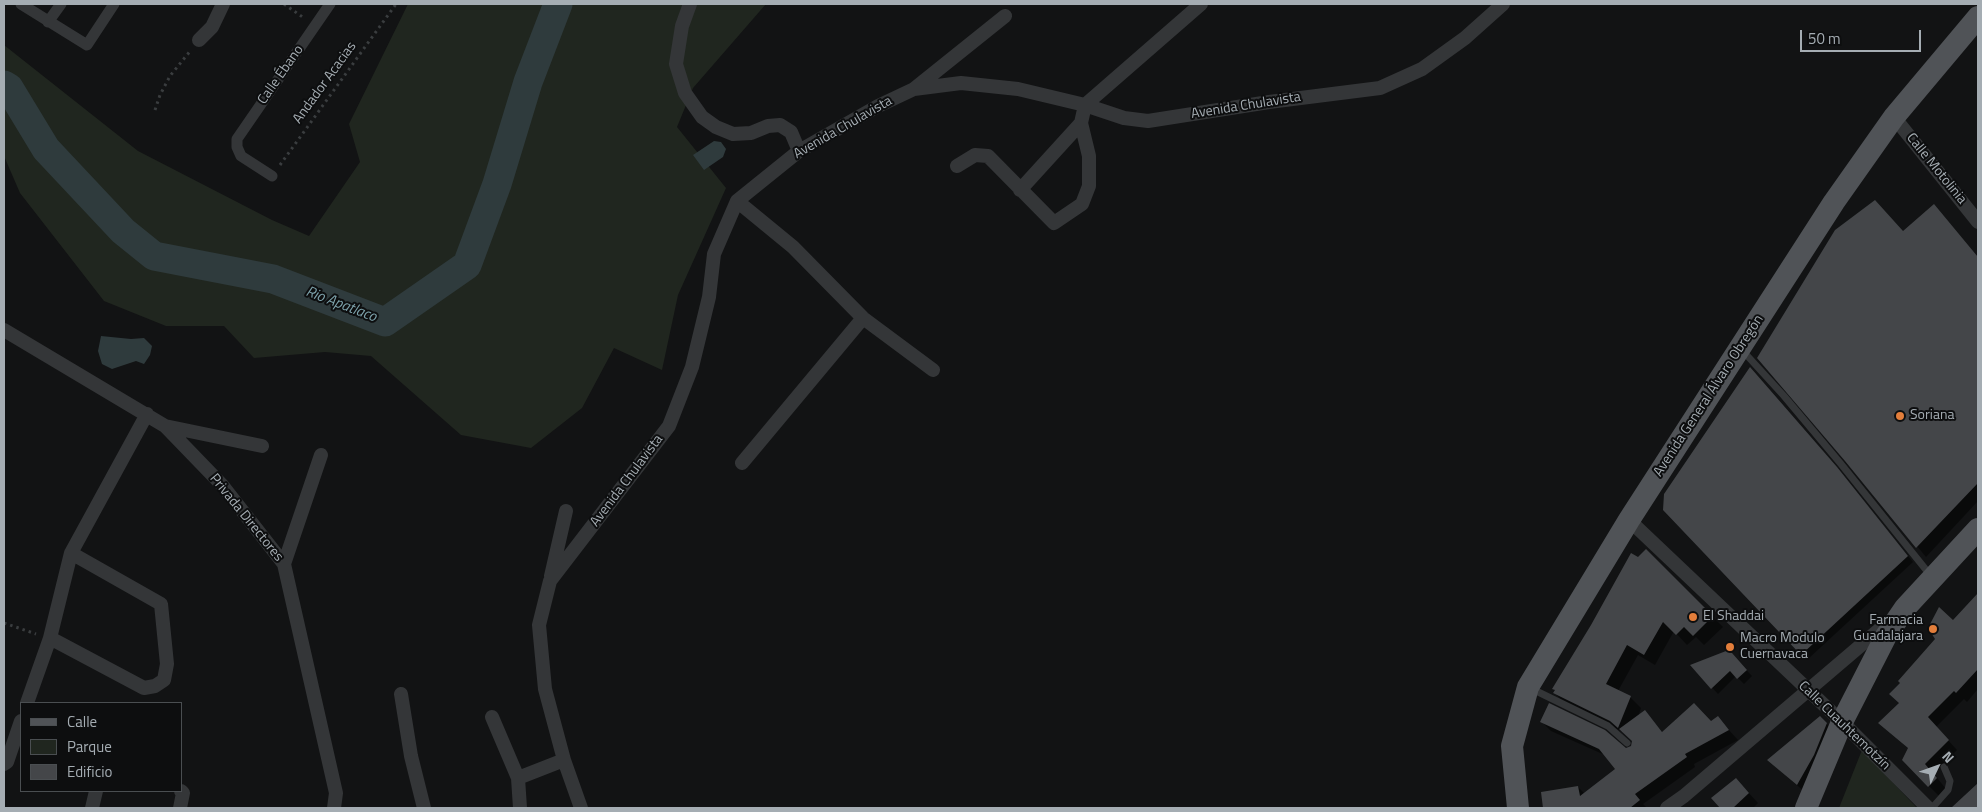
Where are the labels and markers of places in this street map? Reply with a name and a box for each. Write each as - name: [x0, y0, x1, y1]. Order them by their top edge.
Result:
- place label: Soriana: [1910, 408, 1954, 424]
- marker: Soriana: [1894, 410, 1906, 422]
- place label: El Shaddai: [1703, 609, 1764, 625]
- marker: El Shaddai: [1687, 611, 1699, 623]
- place label: Farmacia Guadalajara: [1853, 613, 1923, 646]
- marker: Farmacia Guadalajara: [1927, 623, 1939, 635]
- place label: Macro Modulo Cuernavaca: [1740, 631, 1825, 664]
- marker: Macro Modulo Cuernavaca: [1724, 641, 1736, 653]

